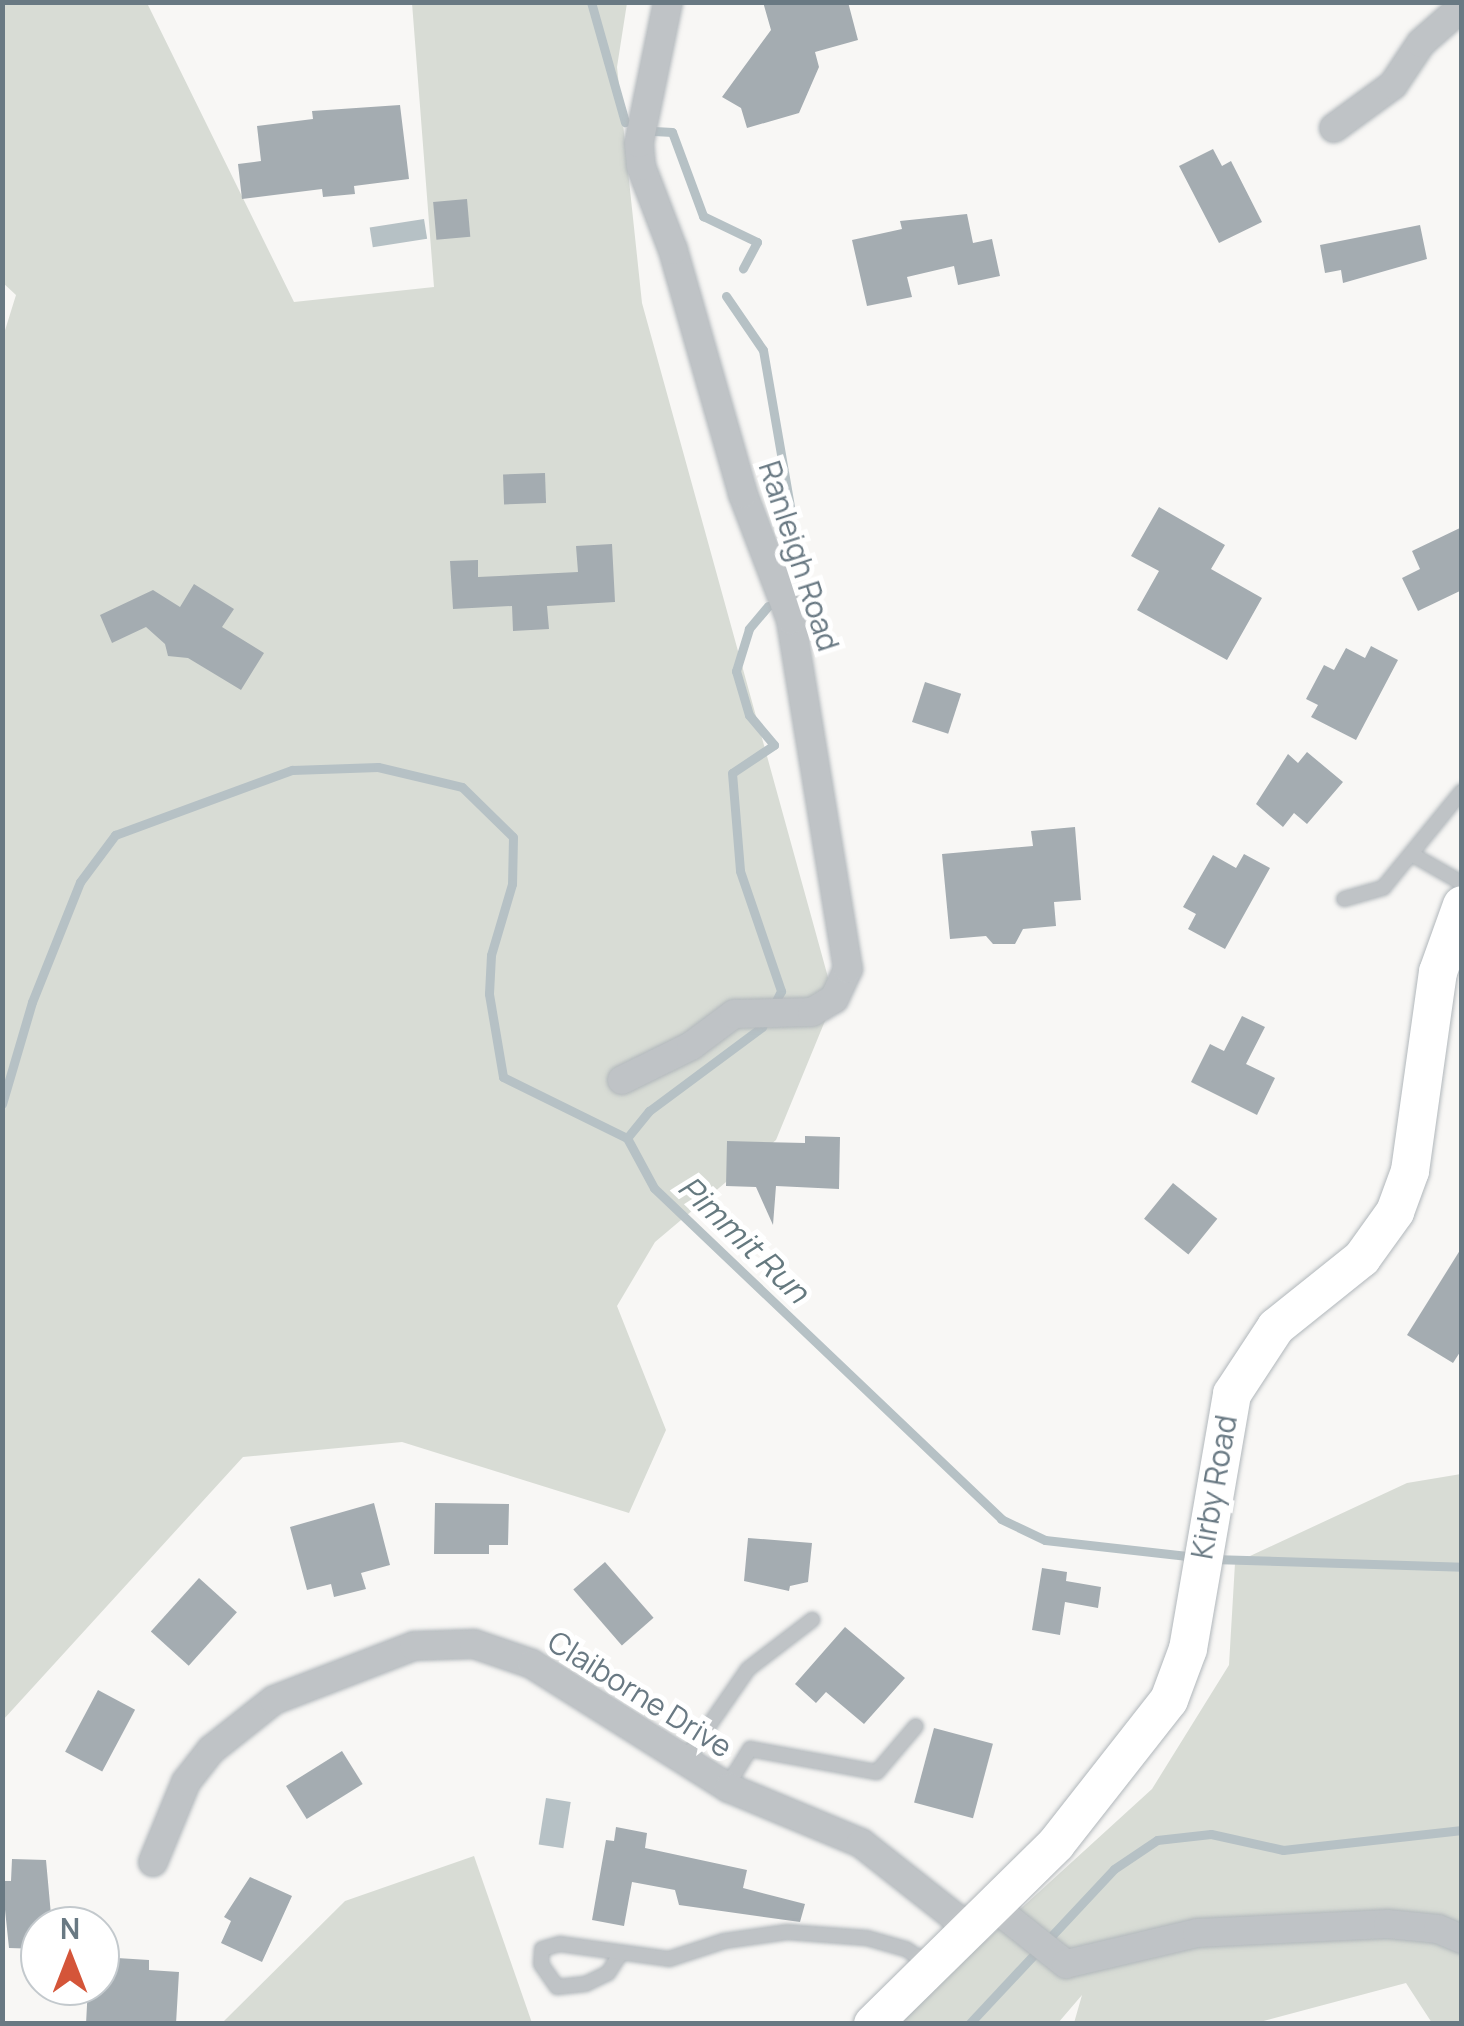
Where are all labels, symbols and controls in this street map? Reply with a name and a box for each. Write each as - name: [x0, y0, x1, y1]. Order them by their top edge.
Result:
- street label: Ranleigh Road: [751, 456, 847, 656]
- water label: Pimmit Run: [671, 1168, 817, 1310]
- street label: Kirby Road: [1184, 1412, 1244, 1562]
- street label: Claiborne Drive: [541, 1623, 739, 1765]
- north arrow: [20, 1906, 120, 2006]
- text: N: [60, 1909, 80, 1947]

